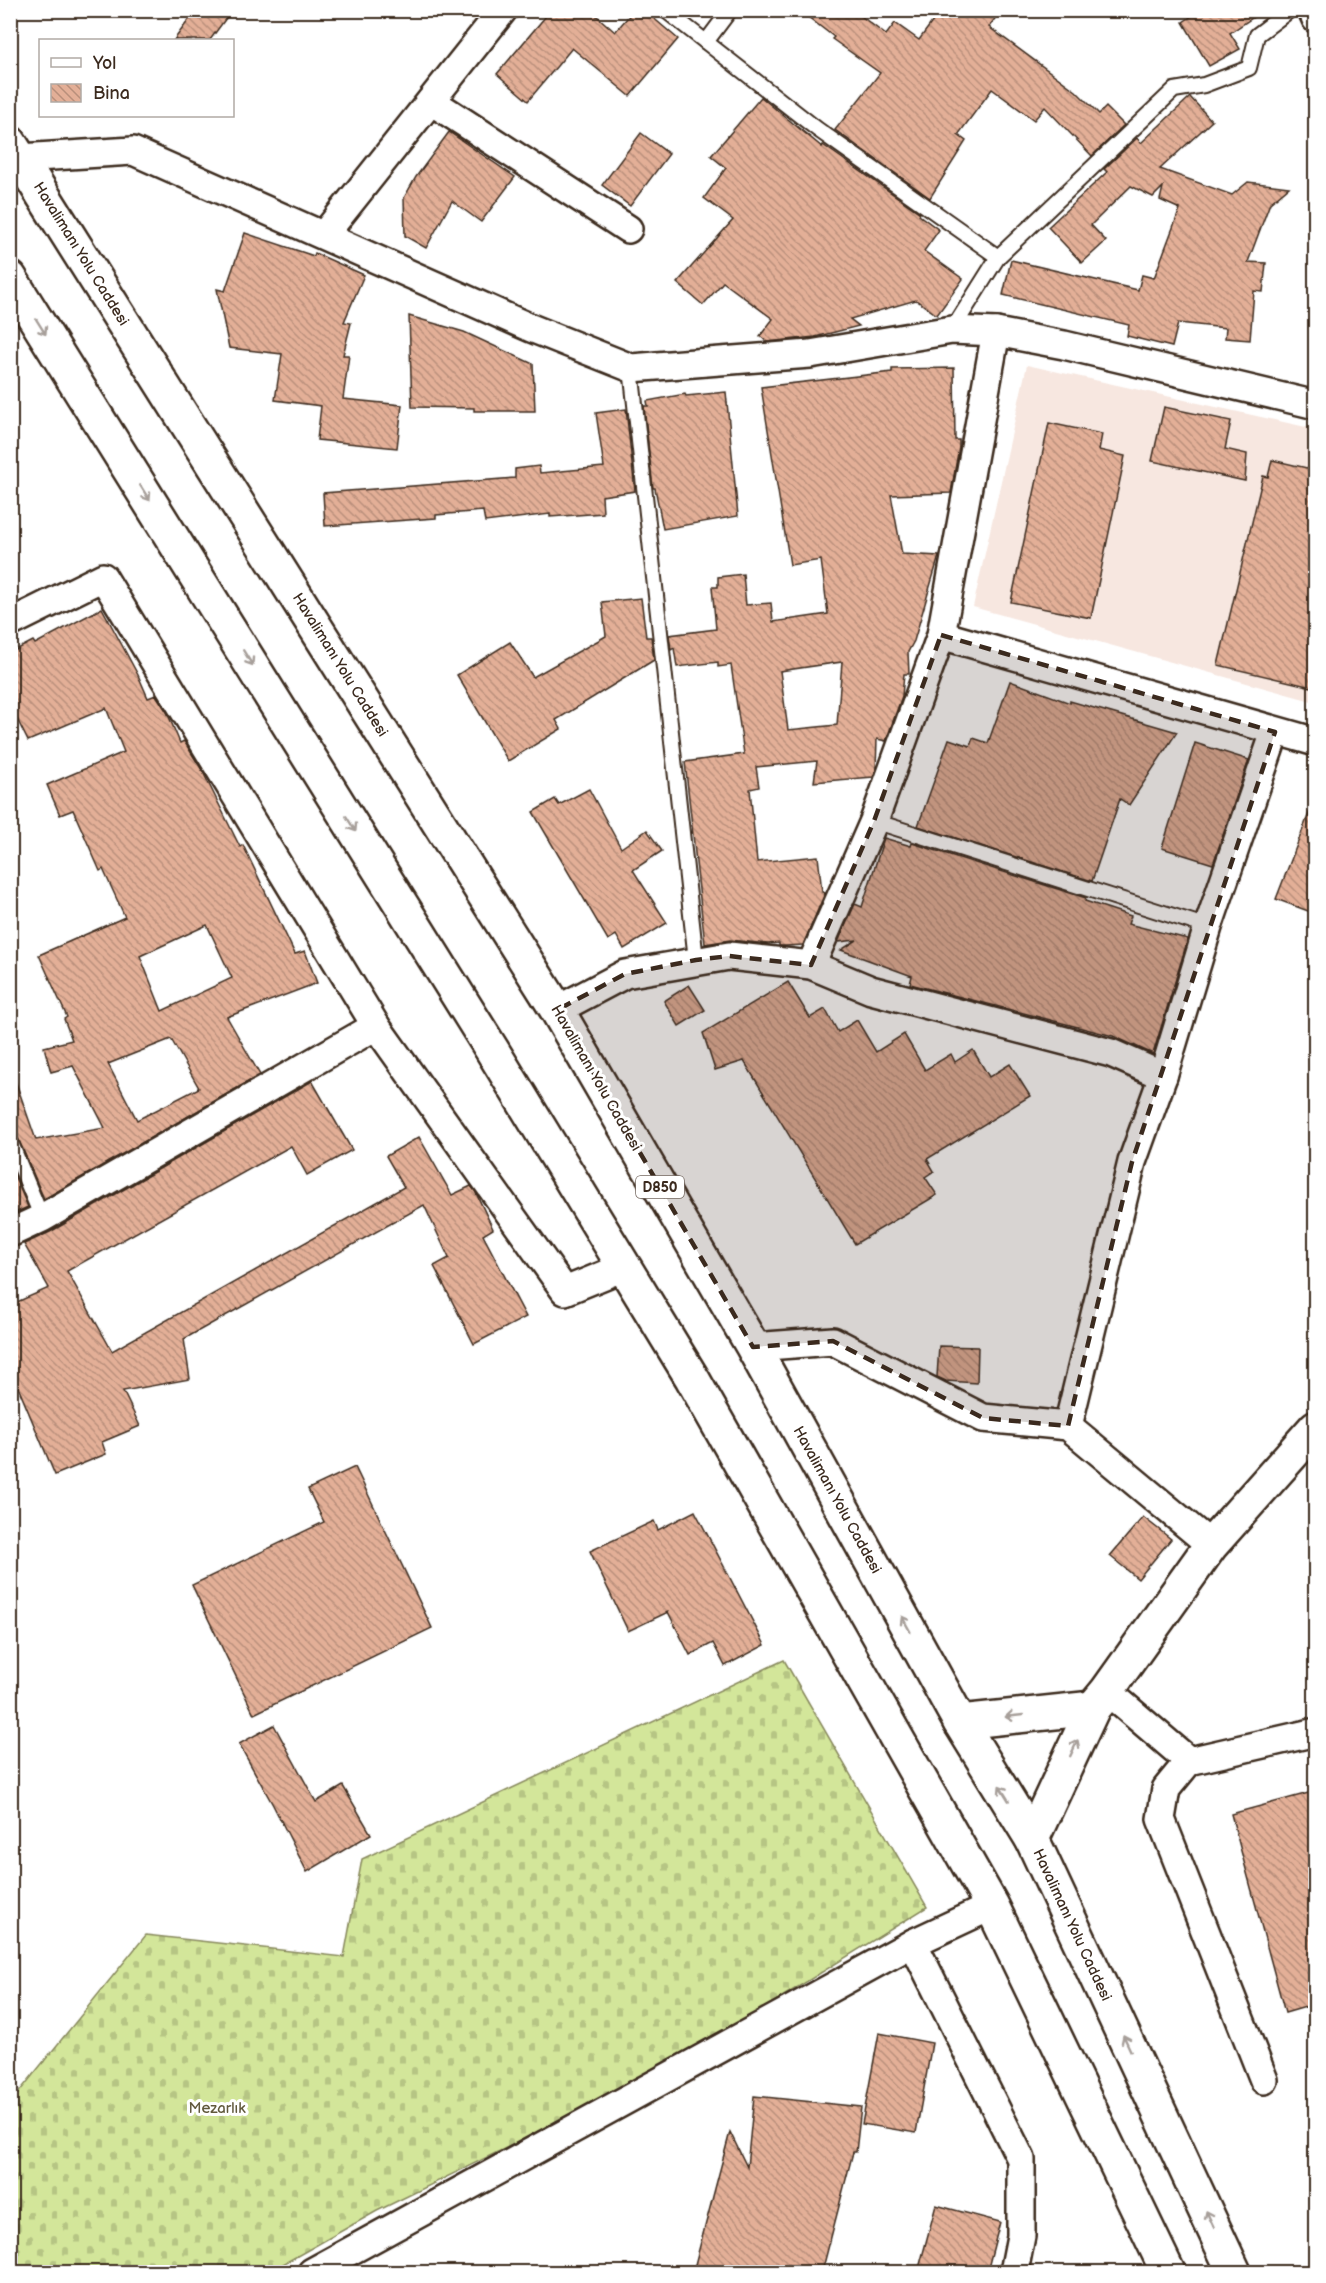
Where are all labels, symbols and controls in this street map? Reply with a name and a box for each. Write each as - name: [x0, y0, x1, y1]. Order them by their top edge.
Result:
- legend: [39, 39, 234, 117]
- text: Yol: [92, 53, 116, 74]
- text: Bina: [93, 83, 130, 104]
- street label: Havalimanı Yolu Caddesi: [29, 179, 133, 329]
- one-way arrow: [35, 319, 48, 336]
- one-way arrow: [139, 484, 151, 501]
- street label: Havalimanı Yolu Caddesi: [288, 590, 392, 740]
- one-way arrow: [241, 650, 254, 667]
- one-way arrow: [345, 815, 357, 832]
- street label: Havalimanı Yolu Caddesi: [546, 1001, 646, 1155]
- road number: D850: [636, 1176, 684, 1198]
- street label: Havalimanı Yolu Caddesi: [789, 1423, 885, 1577]
- one-way arrow: [900, 1616, 912, 1633]
- one-way arrow: [1005, 1711, 1024, 1722]
- one-way arrow: [1069, 1740, 1081, 1758]
- one-way arrow: [997, 1785, 1009, 1802]
- street label: Havalimanı Yolu Caddesi: [1028, 1846, 1116, 2004]
- one-way arrow: [1121, 2034, 1133, 2052]
- park label: Mezarlık: [189, 2099, 246, 2118]
- one-way arrow: [1203, 2211, 1215, 2229]

